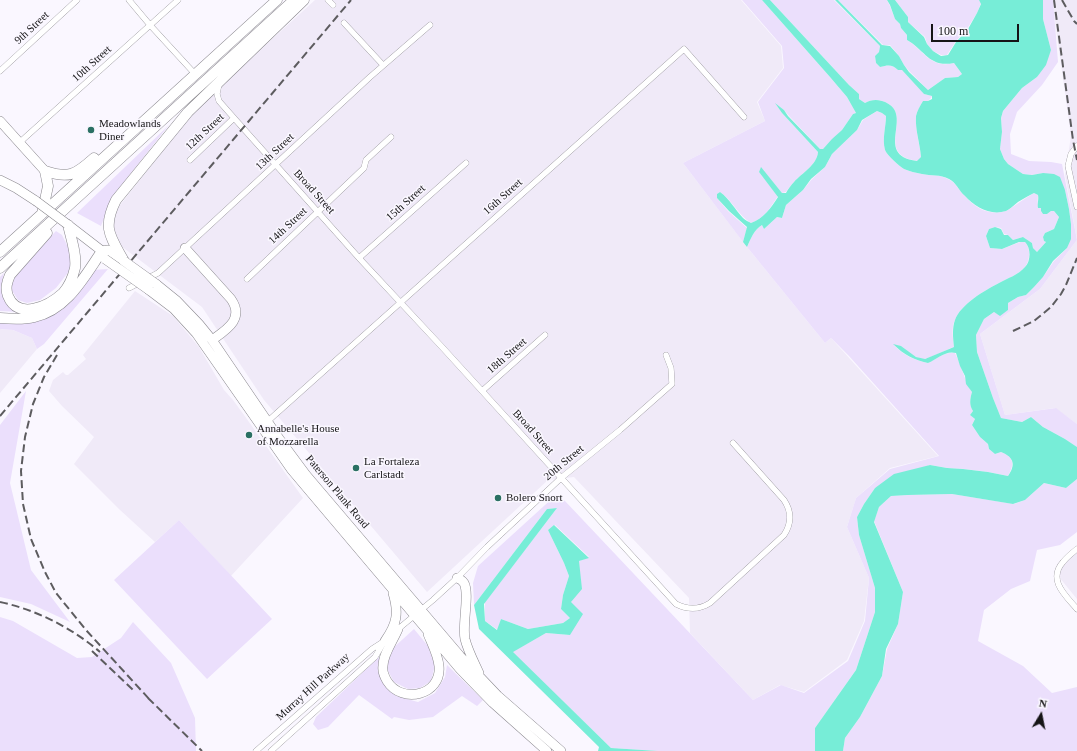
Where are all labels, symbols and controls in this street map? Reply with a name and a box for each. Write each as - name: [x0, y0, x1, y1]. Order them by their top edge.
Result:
- street label: 9th Street: [12, 9, 52, 47]
- scale bar: [933, 16, 1021, 42]
- text: 100 m: [938, 24, 968, 38]
- street label: 10th Street: [70, 43, 114, 85]
- street label: 12th Street: [183, 111, 227, 153]
- place label: Meadowlands Diner: [99, 117, 161, 143]
- marker: Meadowlands Diner: [86, 125, 96, 135]
- street label: 13th Street: [253, 131, 297, 173]
- street label: Broad Street: [291, 167, 337, 217]
- street label: 16th Street: [481, 176, 525, 218]
- street label: 15th Street: [384, 182, 428, 224]
- street label: 14th Street: [266, 205, 310, 247]
- street label: 18th Street: [485, 335, 529, 377]
- street label: Broad Street: [510, 407, 556, 457]
- place label: Annabelle's House of Mozzarella: [257, 422, 339, 448]
- marker: Annabelle's House of Mozzarella: [244, 430, 254, 440]
- street label: 20th Street: [541, 443, 587, 483]
- street label: Paterson Plank Road: [302, 453, 372, 531]
- place label: La Fortaleza Carlstadt: [364, 455, 419, 481]
- marker: La Fortaleza Carlstadt: [351, 463, 361, 473]
- place label: Bolero Snort: [506, 491, 563, 505]
- marker: Bolero Snort: [493, 493, 503, 503]
- street label: Murray Hill Parkway: [274, 651, 352, 723]
- north arrow: [1021, 695, 1061, 735]
- text: N: [1038, 697, 1048, 710]

